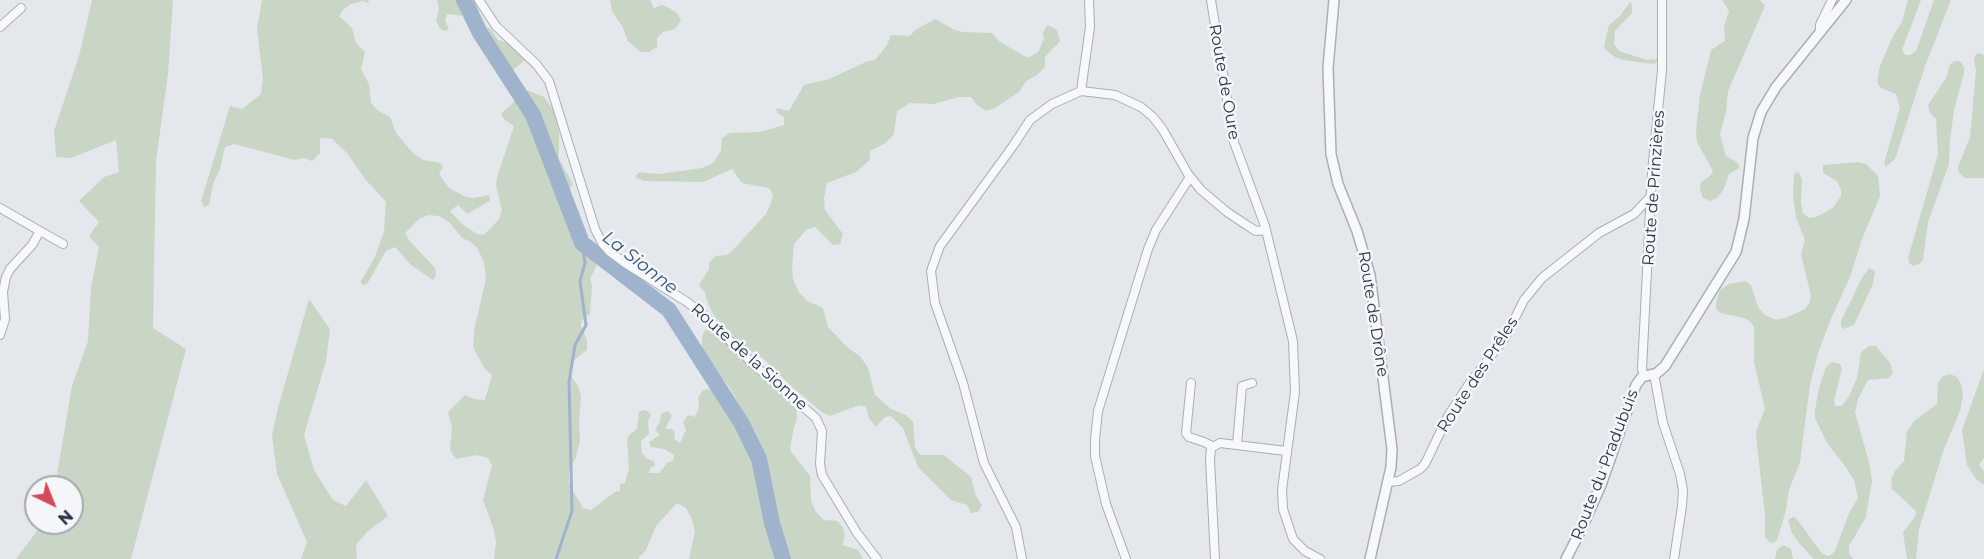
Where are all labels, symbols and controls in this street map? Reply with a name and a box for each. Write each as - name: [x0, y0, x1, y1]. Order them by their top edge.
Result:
- street label: Route de Oure: [1204, 23, 1244, 141]
- street label: Route de Prinzières: [1639, 110, 1669, 266]
- water label: La Sionne: [598, 227, 682, 299]
- street label: Route de Drône: [1354, 250, 1392, 378]
- street label: Route de la Sionne: [687, 300, 811, 414]
- street label: Route des Prêles: [1434, 314, 1522, 436]
- street label: Route du Pradubuis: [1567, 387, 1643, 543]
- north arrow: [24, 475, 84, 535]
- text: N: [54, 506, 76, 528]

